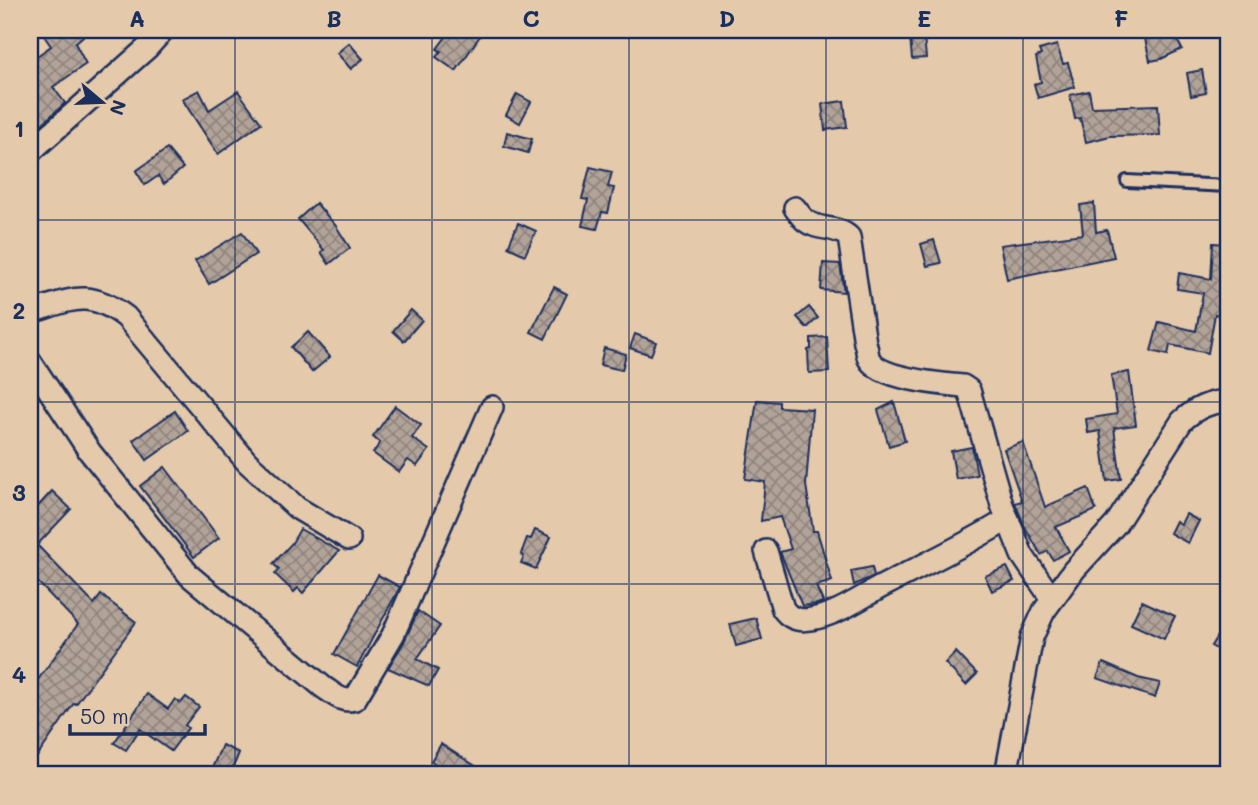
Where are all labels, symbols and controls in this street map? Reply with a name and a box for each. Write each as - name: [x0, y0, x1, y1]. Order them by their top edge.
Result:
- text: A: [129, 3, 145, 33]
- text: B: [326, 3, 342, 33]
- text: C: [522, 3, 540, 33]
- text: D: [719, 3, 735, 33]
- text: E: [917, 3, 931, 33]
- text: F: [1114, 3, 1128, 33]
- north arrow: [66, 66, 136, 136]
- text: N: [104, 97, 133, 119]
- text: 1: [14, 113, 24, 143]
- text: 2: [13, 295, 25, 325]
- text: 3: [12, 477, 26, 507]
- text: 4: [12, 659, 26, 689]
- scale bar: [70, 693, 205, 737]
- text: 50 m: [80, 702, 129, 729]

